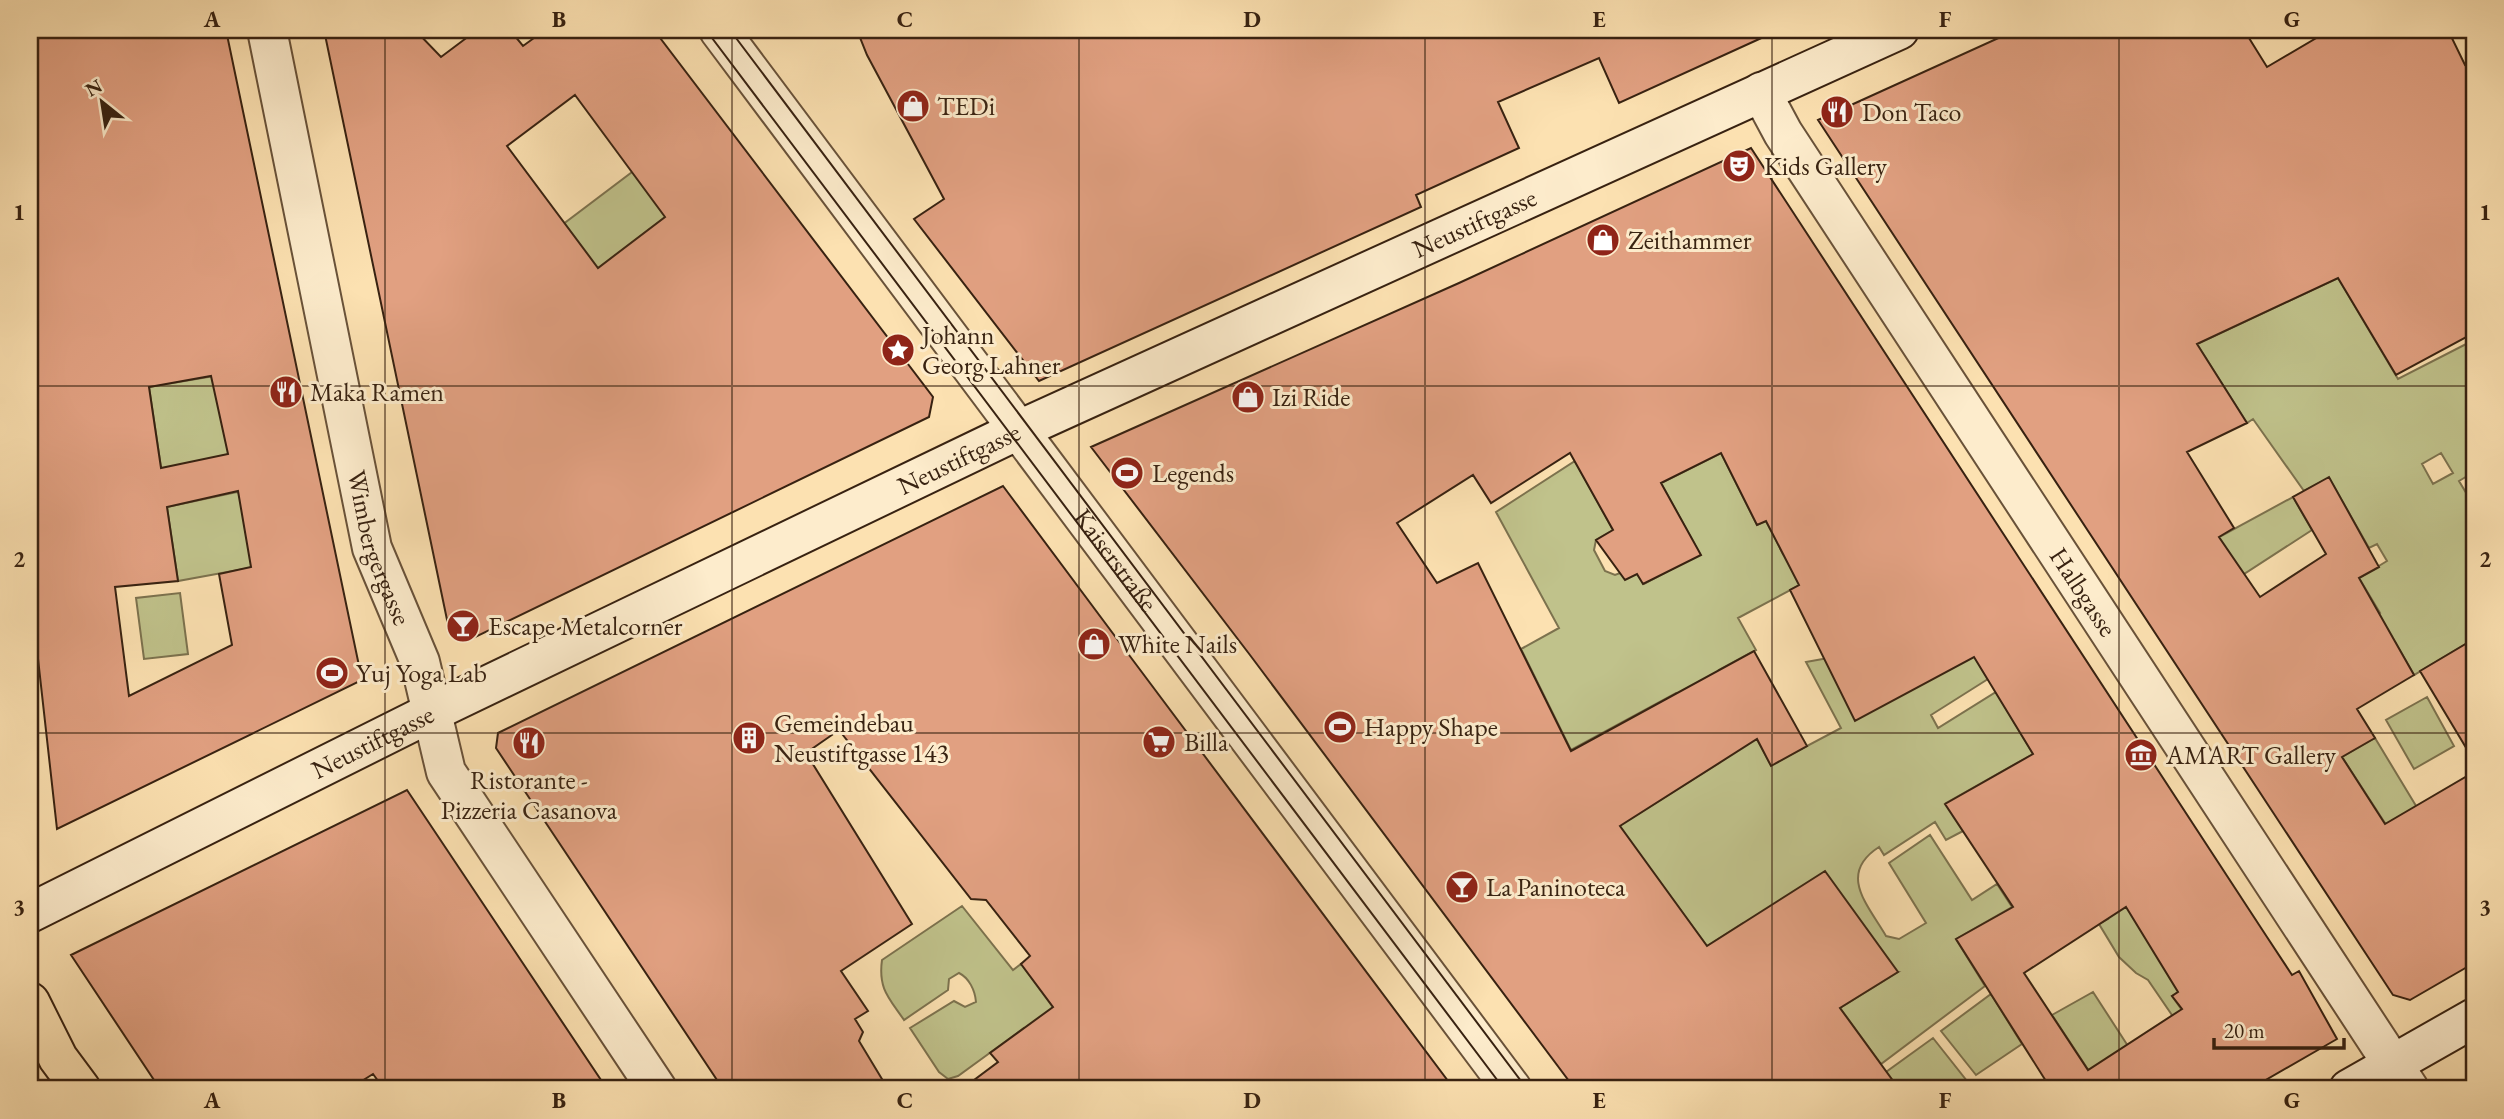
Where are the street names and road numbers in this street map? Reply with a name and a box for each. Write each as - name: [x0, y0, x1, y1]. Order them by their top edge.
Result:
- street label: Neustiftgasse: [1407, 180, 1542, 266]
- street label: Neustiftgasse: [892, 415, 1026, 503]
- street label: Wimbergergasse: [340, 467, 419, 630]
- street label: Kaiserstraße: [1066, 501, 1166, 618]
- street label: Halbgasse: [2042, 541, 2125, 643]
- street label: Neustiftgasse: [306, 697, 439, 787]

